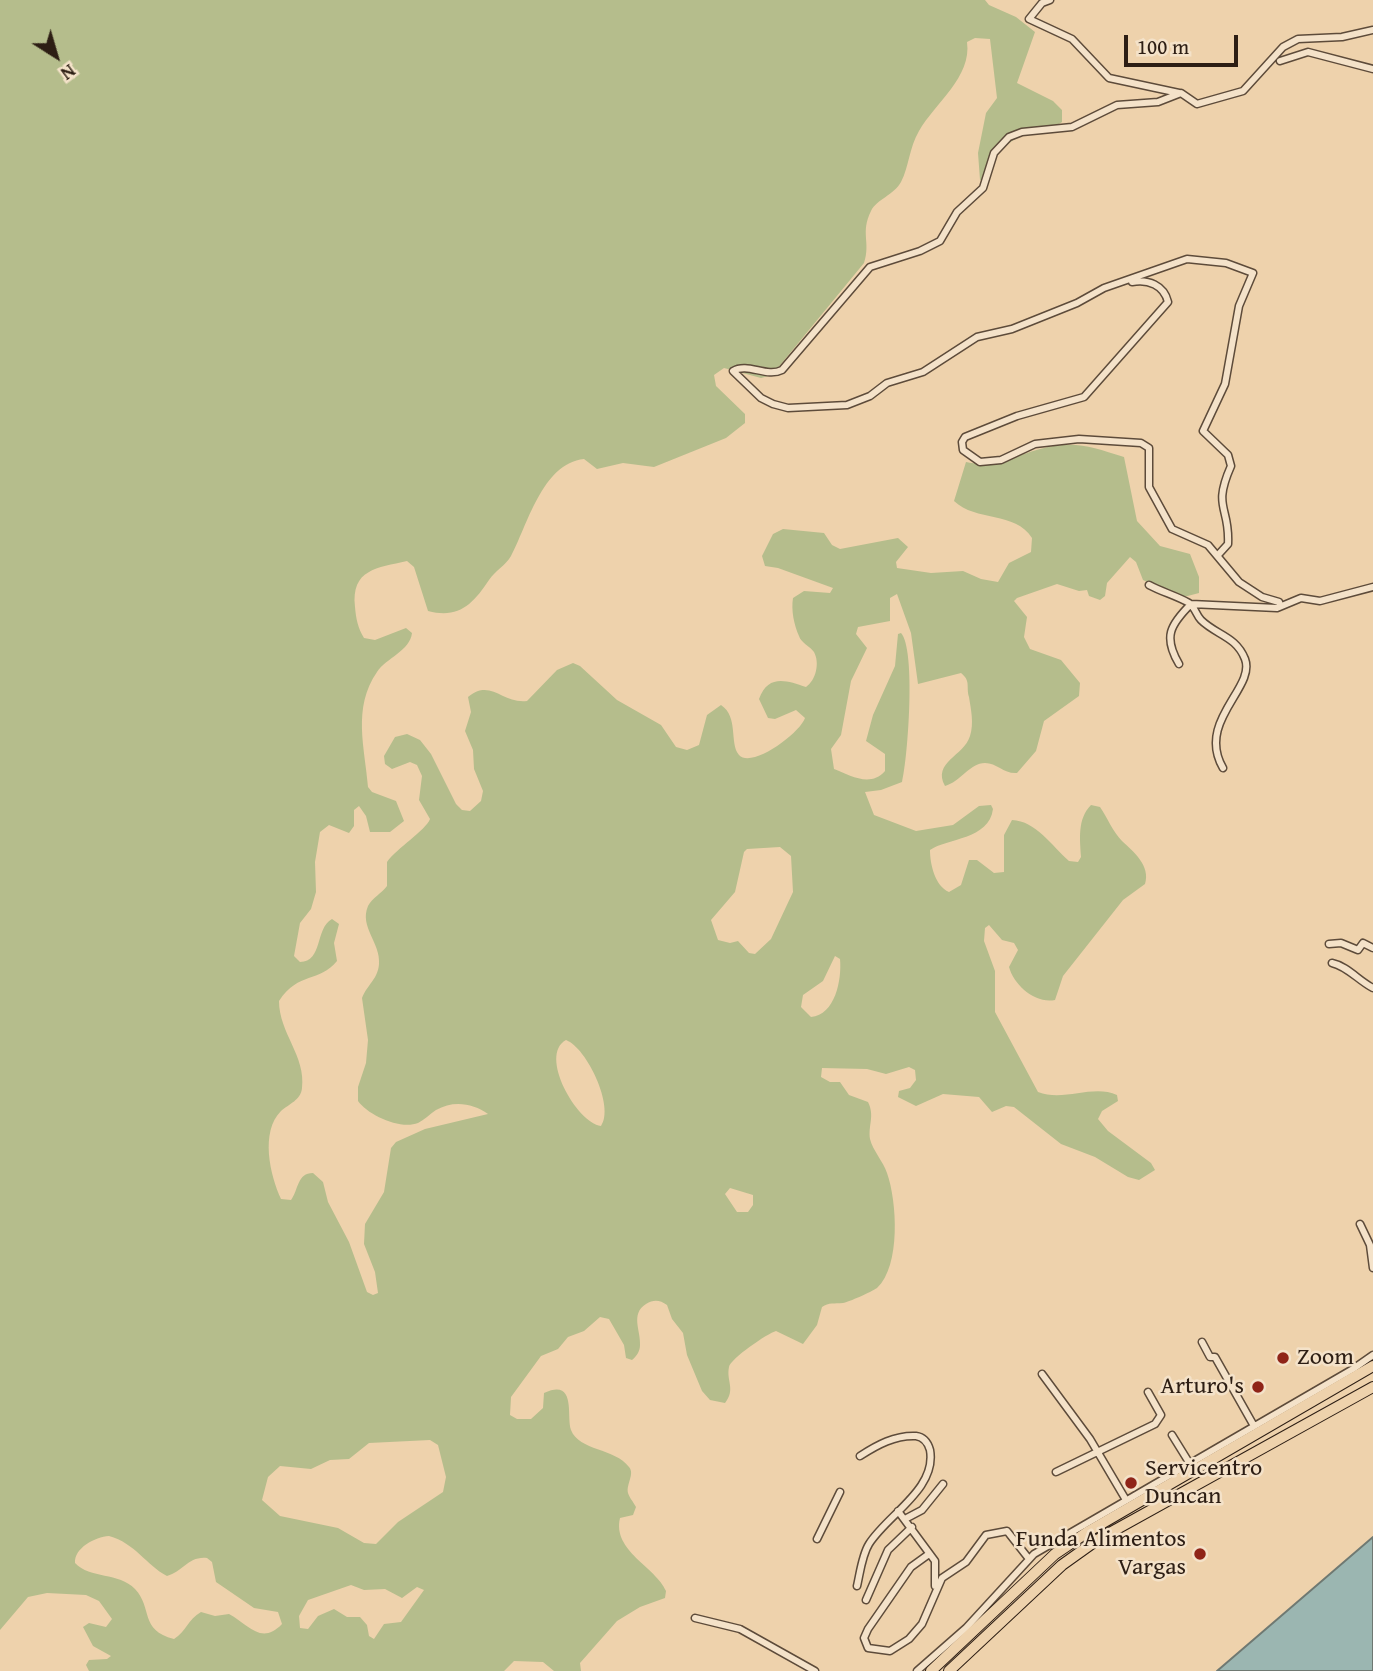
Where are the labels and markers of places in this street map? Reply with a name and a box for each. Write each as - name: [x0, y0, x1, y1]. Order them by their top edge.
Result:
- place label: Zoom: [1297, 1344, 1354, 1372]
- marker: Zoom: [1275, 1350, 1291, 1366]
- place label: Arturo's: [1161, 1373, 1244, 1401]
- marker: Arturo's: [1250, 1379, 1266, 1395]
- place label: Servicentro Duncan: [1145, 1455, 1262, 1511]
- marker: Servicentro Duncan: [1123, 1475, 1139, 1491]
- place label: Funda Alimentos Vargas: [1016, 1526, 1186, 1582]
- marker: Funda Alimentos Vargas: [1192, 1546, 1208, 1562]

